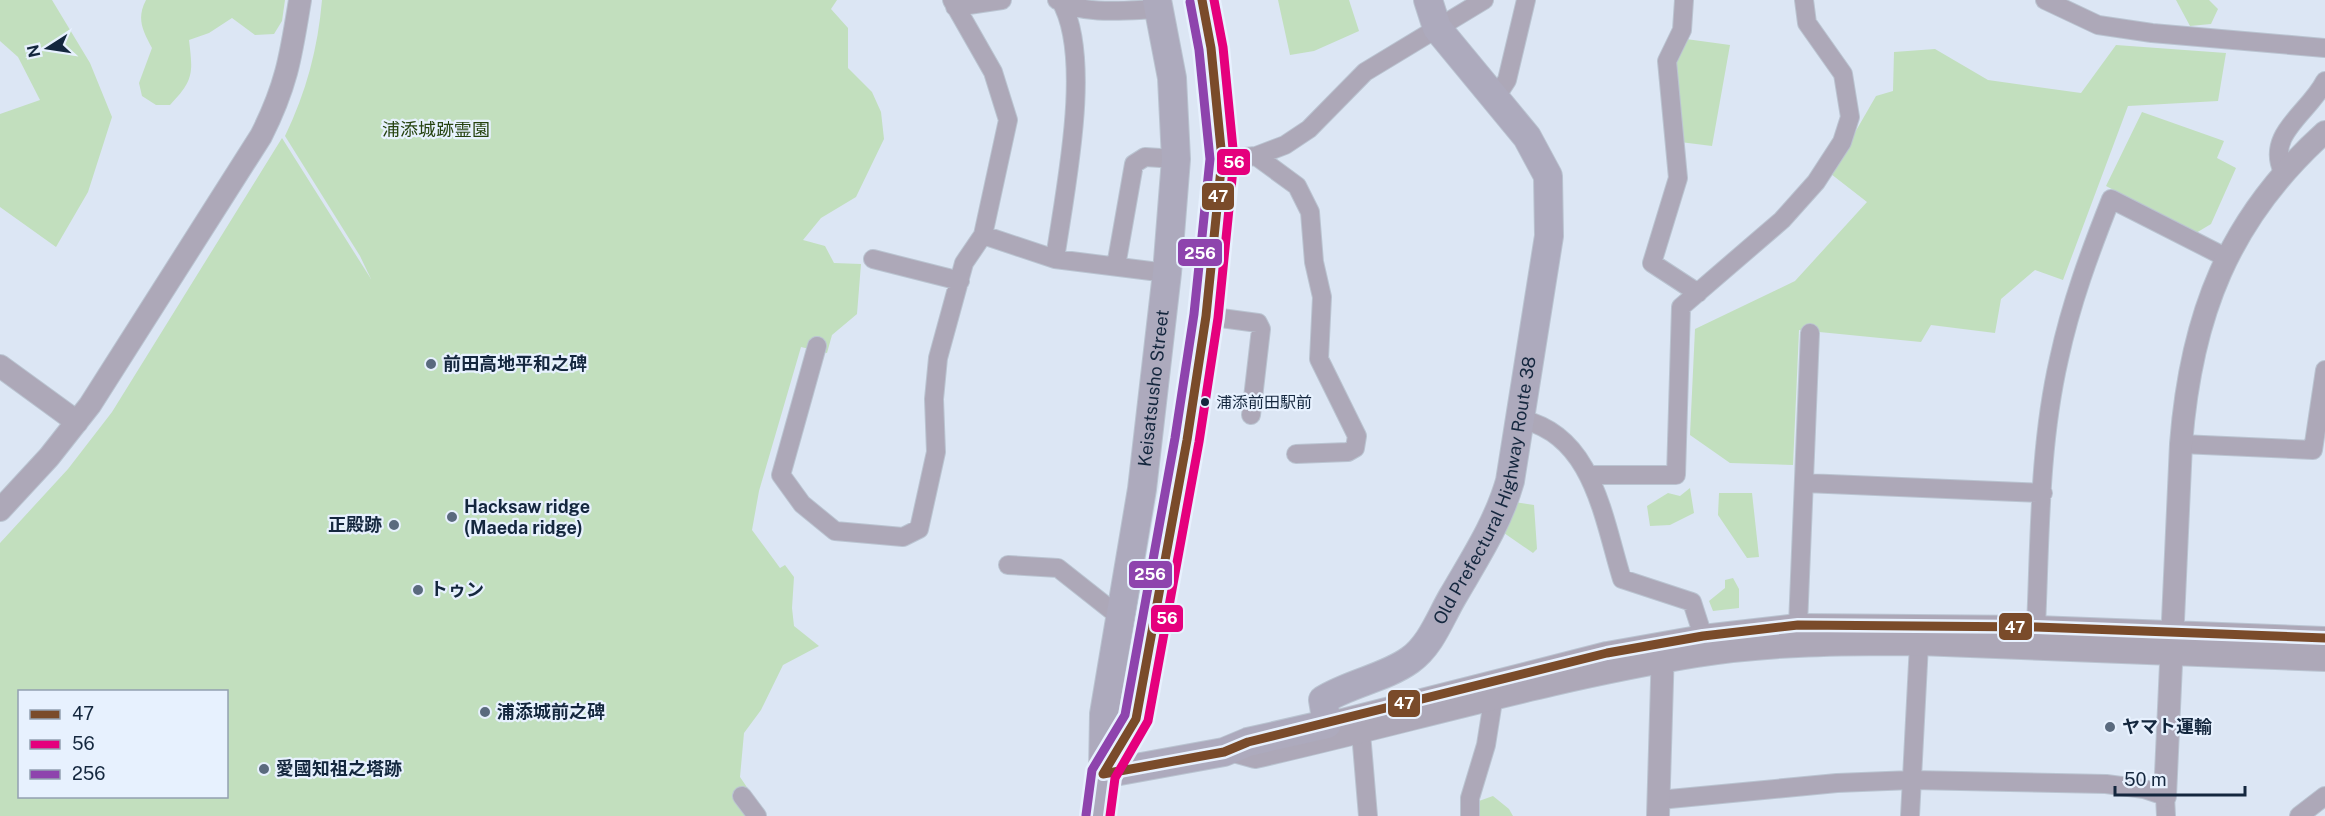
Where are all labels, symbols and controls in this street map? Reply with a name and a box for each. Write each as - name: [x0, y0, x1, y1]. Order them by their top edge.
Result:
- north arrow: [18, 18, 78, 78]
- text: N: [23, 43, 44, 59]
- park label: 浦添城跡霊園: [382, 119, 490, 140]
- line badge: 56: [1216, 148, 1251, 176]
- text: 56: [1223, 153, 1245, 172]
- line badge: 47: [1201, 182, 1235, 211]
- text: 47: [1208, 187, 1228, 206]
- line badge: 256: [1177, 238, 1223, 267]
- text: 256: [1184, 244, 1216, 263]
- street label: Keisatsusho Street: [1134, 308, 1173, 468]
- place label: 前田高地平和之碑: [443, 353, 587, 374]
- street label: Old Prefectural Highway Route 38: [1429, 355, 1540, 628]
- marker: 前田高地平和之碑: [424, 357, 438, 371]
- place label: 浦添前田駅前: [1216, 393, 1312, 412]
- marker: 浦添前田駅前: [1199, 396, 1211, 408]
- place label: Hacksaw ridge (Maeda ridge): [464, 496, 590, 538]
- marker: Hacksaw ridge (Maeda ridge): [445, 510, 459, 524]
- place label: 正殿跡: [328, 514, 382, 535]
- marker: 正殿跡: [387, 518, 401, 532]
- line badge: 256: [1128, 560, 1173, 589]
- text: 256: [1134, 565, 1166, 584]
- place label: トゥン: [430, 579, 484, 600]
- marker: トゥン: [411, 583, 425, 597]
- line badge: 56: [1150, 604, 1184, 633]
- text: 56: [1156, 609, 1178, 628]
- line badge: 47: [1998, 612, 2033, 641]
- text: 47: [2005, 618, 2025, 637]
- line badge: 47: [1387, 689, 1421, 718]
- legend: [18, 690, 228, 798]
- text: 47: [1394, 694, 1414, 713]
- place label: 浦添城前之碑: [497, 701, 605, 722]
- text: 47: [72, 703, 94, 724]
- marker: 浦添城前之碑: [478, 705, 492, 719]
- place label: ヤマト運輸: [2122, 716, 2212, 737]
- marker: ヤマト運輸: [2103, 720, 2117, 734]
- text: 56: [72, 733, 95, 754]
- place label: 愛國知祖之塔跡: [276, 758, 402, 779]
- scale bar: [2115, 759, 2246, 797]
- marker: 愛國知祖之塔跡: [257, 762, 271, 776]
- text: 256: [72, 763, 105, 784]
- text: 50 m: [2124, 769, 2167, 790]

